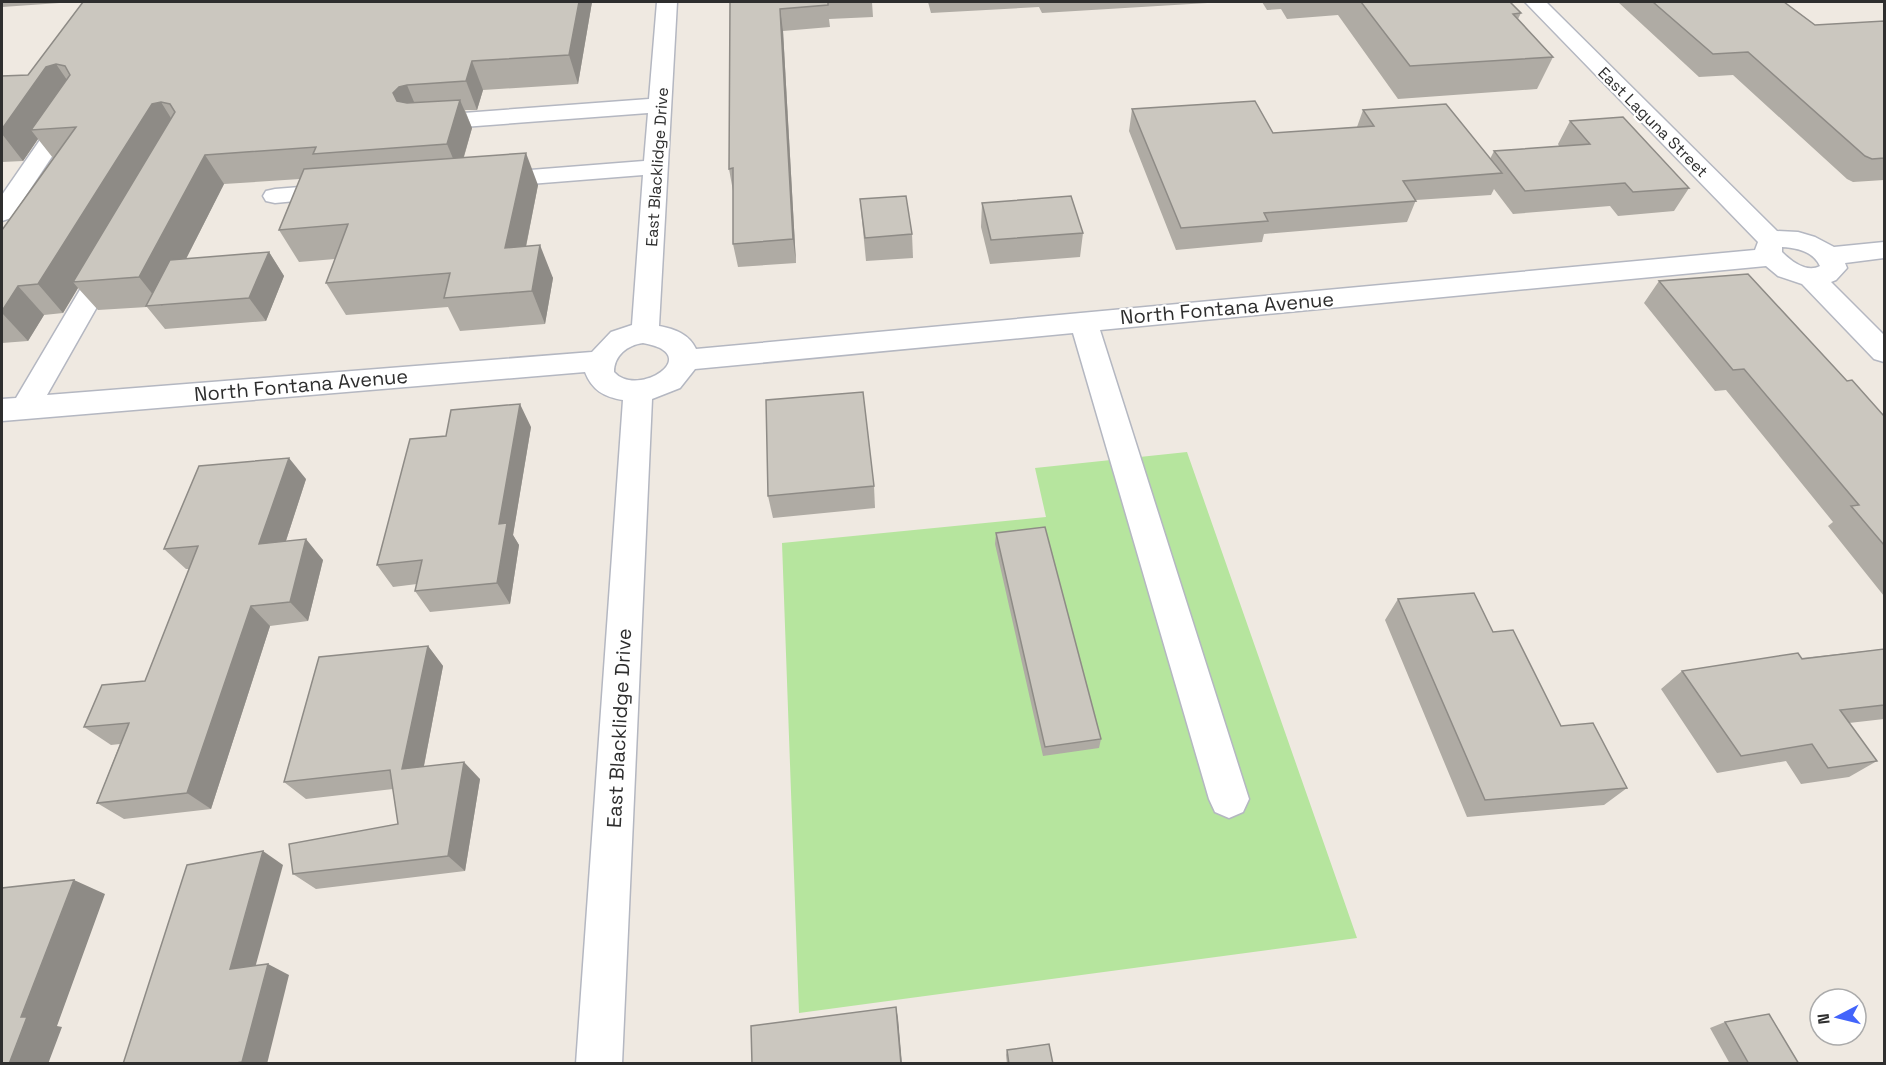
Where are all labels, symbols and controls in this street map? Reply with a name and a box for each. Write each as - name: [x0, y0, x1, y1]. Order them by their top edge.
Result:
- street label: East Laguna Street: [1593, 62, 1713, 182]
- street label: East Blacklidge Drive: [641, 87, 673, 247]
- street label: North Fontana Avenue: [1119, 286, 1335, 330]
- street label: North Fontana Avenue: [193, 363, 409, 407]
- street label: East Blacklidge Drive: [601, 628, 637, 828]
- north arrow: [1808, 987, 1868, 1047]
- text: N: [1813, 1012, 1835, 1025]

